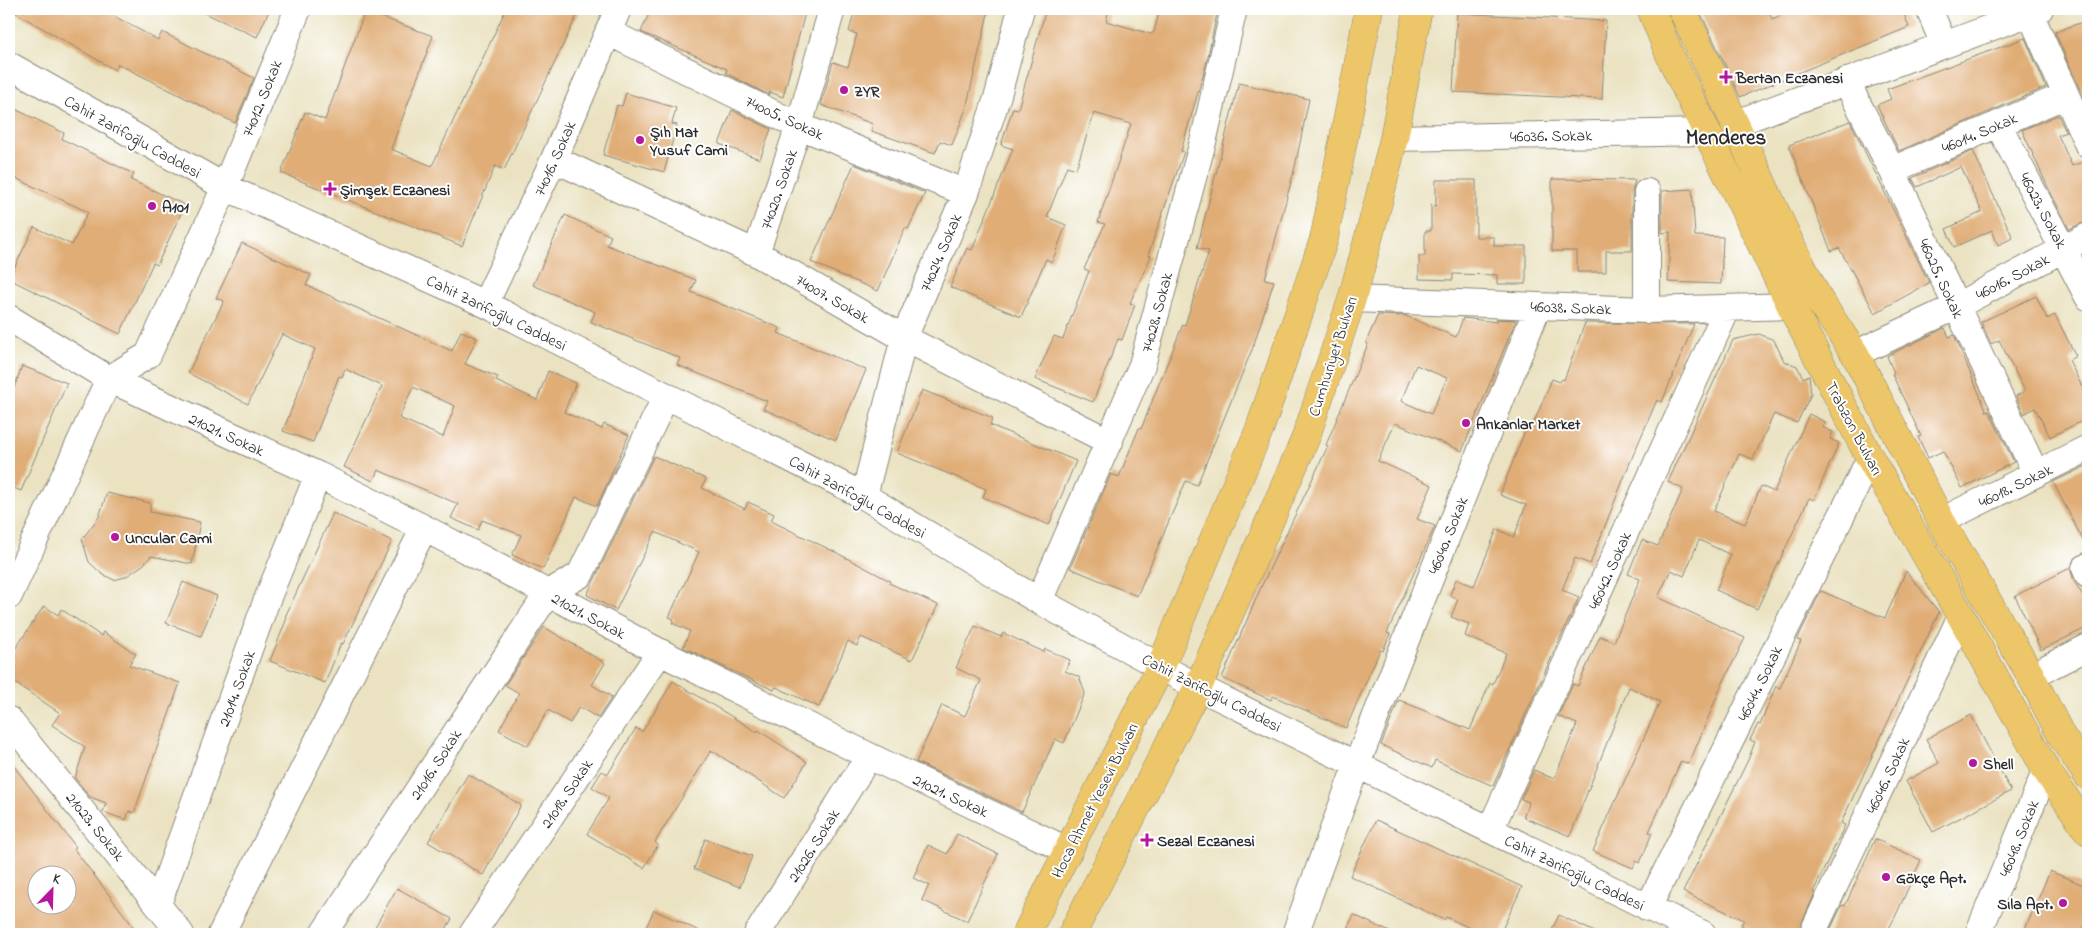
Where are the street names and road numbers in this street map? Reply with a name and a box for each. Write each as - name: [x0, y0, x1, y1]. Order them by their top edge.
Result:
- street label: 74012. Sokak: [237, 56, 290, 141]
- street label: Cahit Zarifoğlu Caddesi: [59, 90, 205, 186]
- street label: 74005. Sokak: [741, 90, 828, 148]
- street label: 46014. Sokak: [1938, 107, 2022, 161]
- street label: 74016. Sokak: [529, 116, 584, 200]
- street label: 46036. Sokak: [1510, 124, 1593, 150]
- street label: 74020. Sokak: [755, 146, 805, 233]
- street label: 46023. Sokak: [2012, 169, 2073, 254]
- street label: 74024. Sokak: [915, 209, 969, 296]
- street label: 46025. Sokak: [1911, 235, 1970, 324]
- street label: 46016. Sokak: [1972, 248, 2055, 307]
- street label: Cahit Zarifoğlu Caddesi: [422, 269, 571, 358]
- street label: 74007. Sokak: [791, 269, 874, 331]
- street label: 74028. Sokak: [1136, 269, 1180, 355]
- street label: Cumhuriyet Bulvarı: [1303, 293, 1365, 420]
- street label: 46038. Sokak: [1530, 296, 1613, 322]
- street label: Trabzon Bulvarı: [1818, 378, 1888, 480]
- street label: 21021. Sokak: [184, 408, 269, 464]
- street label: Cahit Zarifoğlu Caddesi: [784, 450, 930, 546]
- street label: 46018. Sokak: [1975, 458, 2058, 515]
- street label: 46040. Sokak: [1422, 492, 1476, 578]
- street label: 46042. Sokak: [1583, 527, 1639, 614]
- street label: 21021. Sokak: [547, 587, 630, 647]
- street label: 46044. Sokak: [1732, 641, 1790, 726]
- street label: 21014. Sokak: [213, 646, 263, 730]
- street label: Cahit Zarifoğlu Caddesi: [1137, 648, 1285, 739]
- street label: Hoca Ahmet Yesevi Bulvarı: [1046, 719, 1146, 883]
- street label: 21016. Sokak: [405, 724, 469, 805]
- street label: 46046. Sokak: [1861, 733, 1917, 818]
- street label: 21018. Sokak: [536, 754, 600, 834]
- street label: 21021. Sokak: [908, 769, 993, 825]
- street label: 21023. Sokak: [59, 788, 130, 868]
- street label: 46048. Sokak: [1994, 796, 2047, 881]
- street label: 21026. Sokak: [783, 804, 847, 888]
- street label: Cahit Zarifoğlu Caddesi: [1500, 829, 1649, 918]

